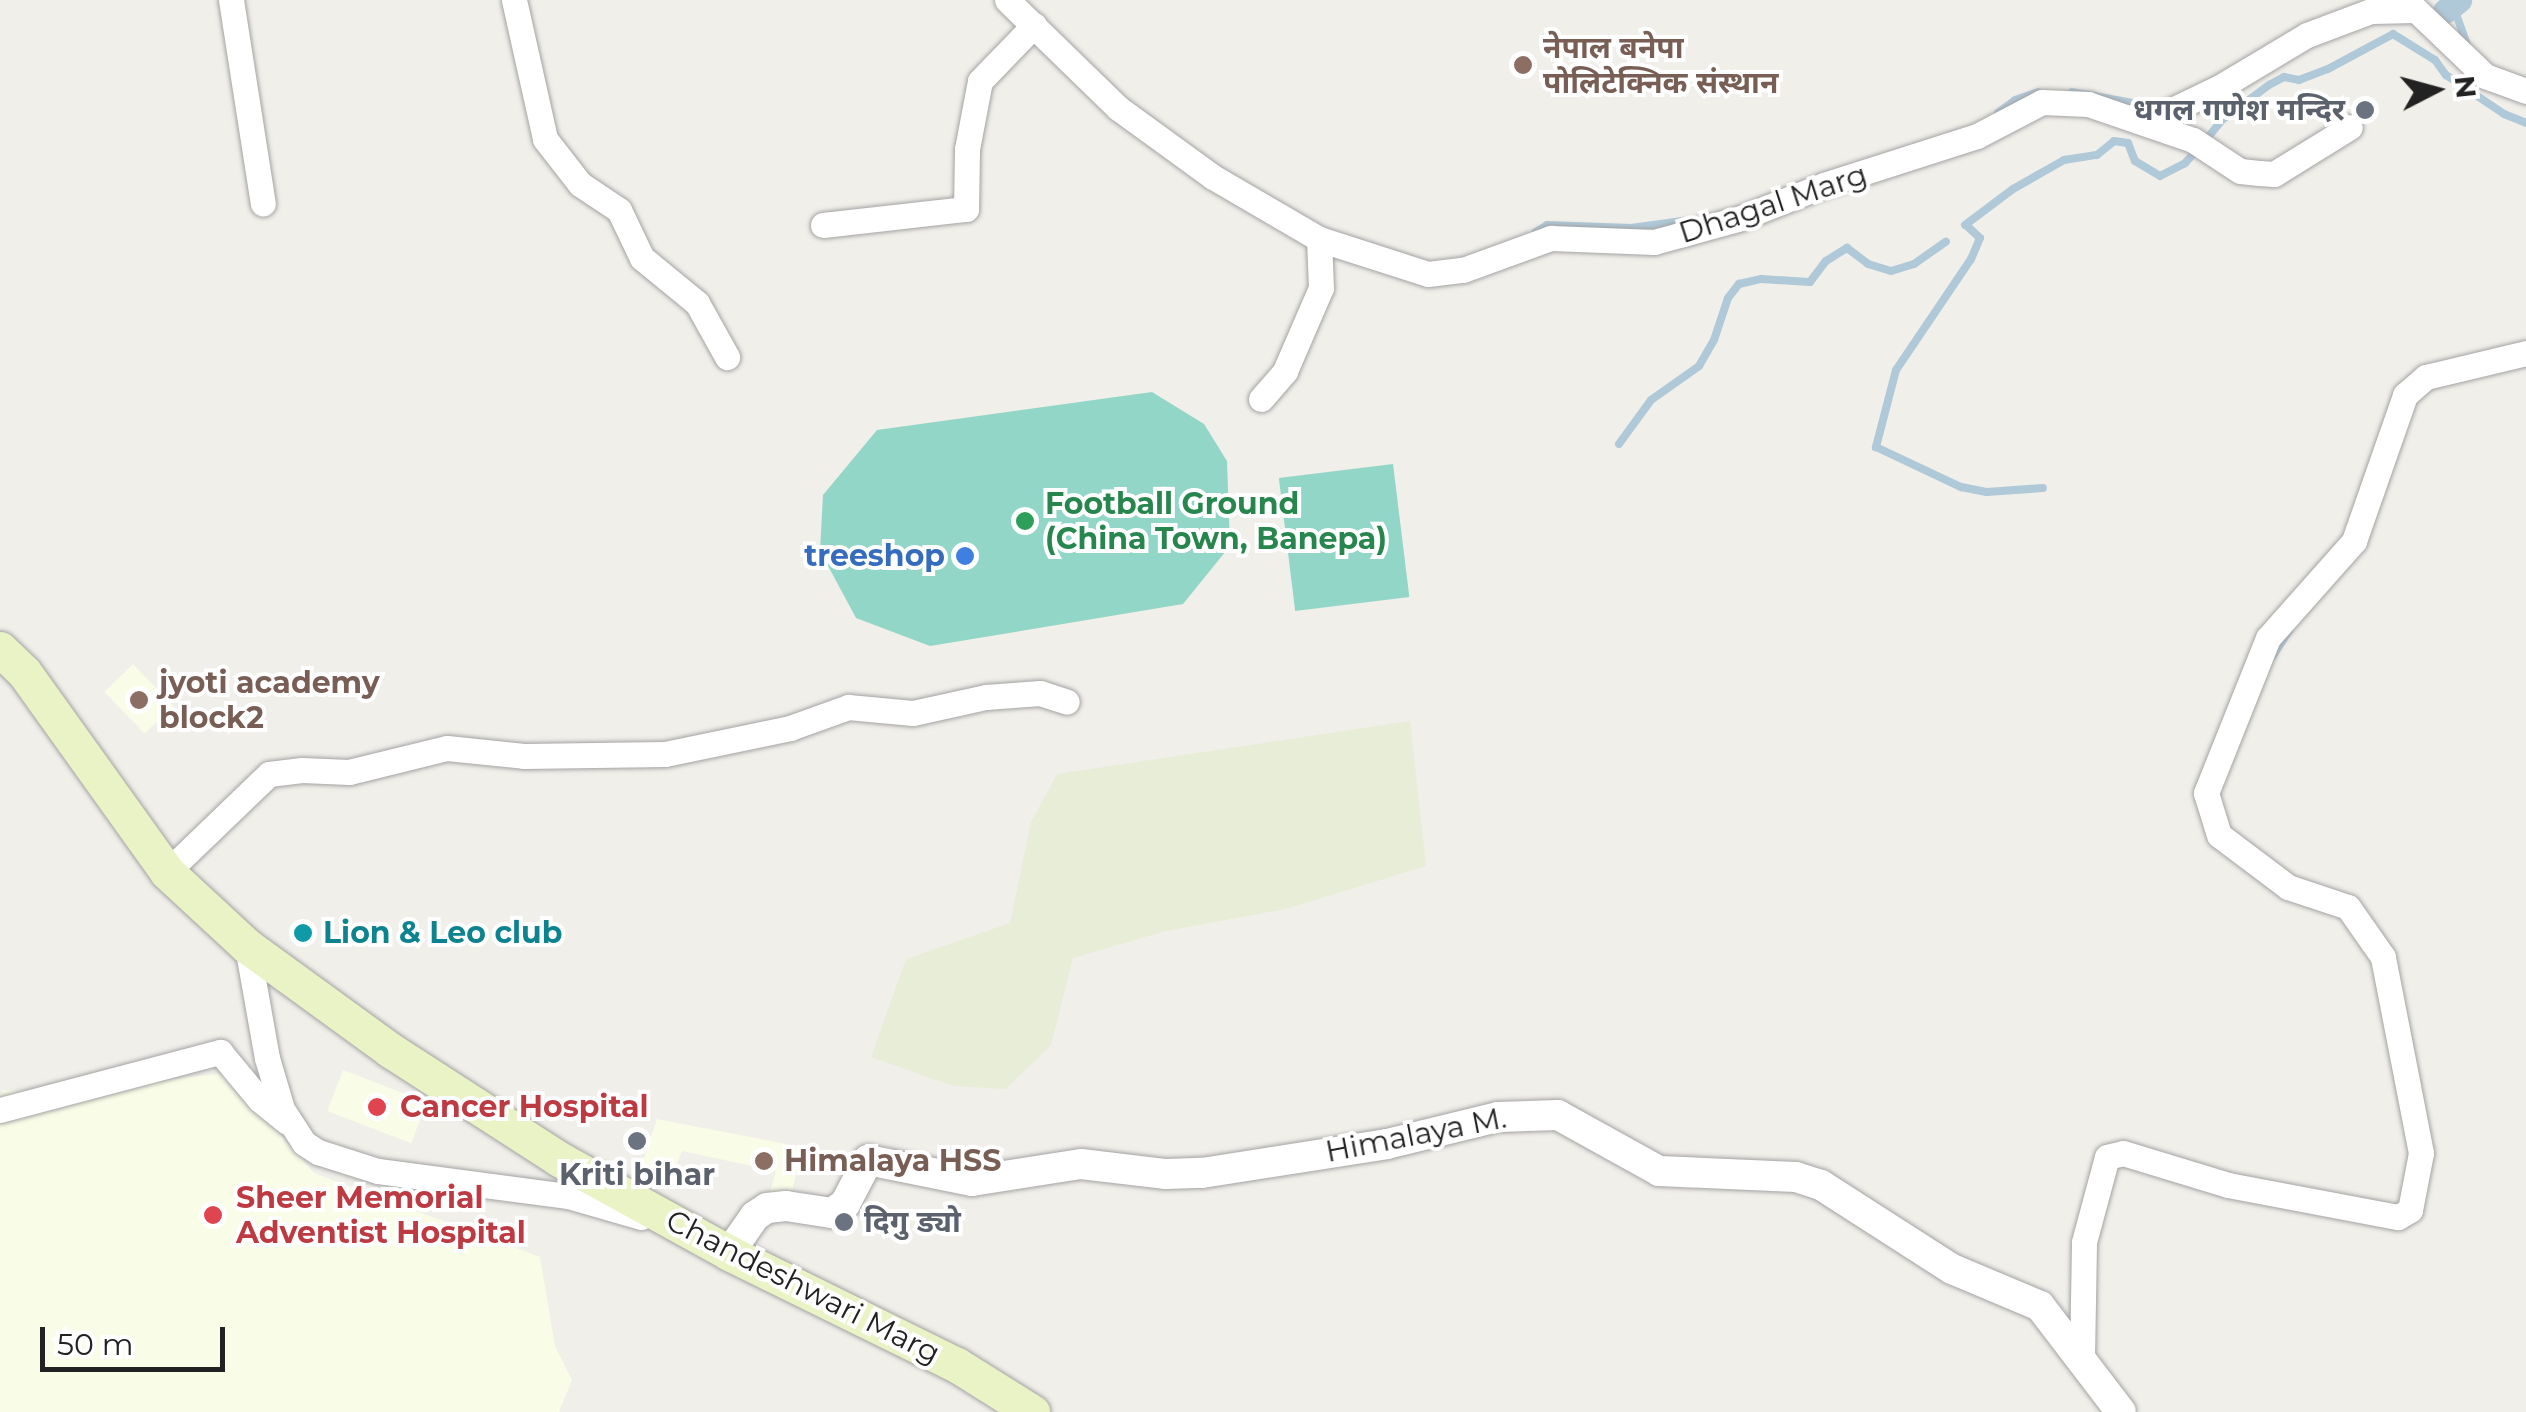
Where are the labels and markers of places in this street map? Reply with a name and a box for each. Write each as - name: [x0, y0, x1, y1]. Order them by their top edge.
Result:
- place label: नेपाल बनेपा पोलिटेक्निक संस्थान: [1543, 30, 1778, 100]
- marker: नेपाल बनेपा पोलिटेक्निक संस्थान: [1512, 54, 1534, 76]
- place label: धगल गणेश मन्दिर: [2133, 92, 2345, 128]
- marker: धगल गणेश मन्दिर: [2354, 99, 2376, 121]
- place label: Football Ground (China Town, Banepa): [1045, 486, 1387, 556]
- marker: Football Ground (China Town, Banepa): [1014, 510, 1036, 532]
- place label: treeshop: [804, 538, 945, 574]
- marker: treeshop: [954, 545, 976, 567]
- place label: jyoti academy block2: [159, 665, 380, 736]
- marker: jyoti academy block2: [128, 689, 150, 711]
- place label: Lion & Leo club: [323, 915, 562, 951]
- marker: Lion & Leo club: [292, 922, 314, 944]
- place label: Cancer Hospital: [400, 1089, 648, 1125]
- marker: Cancer Hospital: [364, 1094, 390, 1120]
- marker: Kriti bihar: [626, 1130, 648, 1152]
- place label: Himalaya HSS: [784, 1143, 1001, 1179]
- marker: Himalaya HSS: [753, 1150, 775, 1172]
- place label: Kriti bihar: [559, 1157, 715, 1193]
- place label: Sheer Memorial Adventist Hospital: [236, 1180, 526, 1250]
- marker: Sheer Memorial Adventist Hospital: [200, 1202, 226, 1228]
- place label: दिगु ड्यो: [864, 1204, 961, 1240]
- marker: दिगु ड्यो: [833, 1211, 855, 1233]

